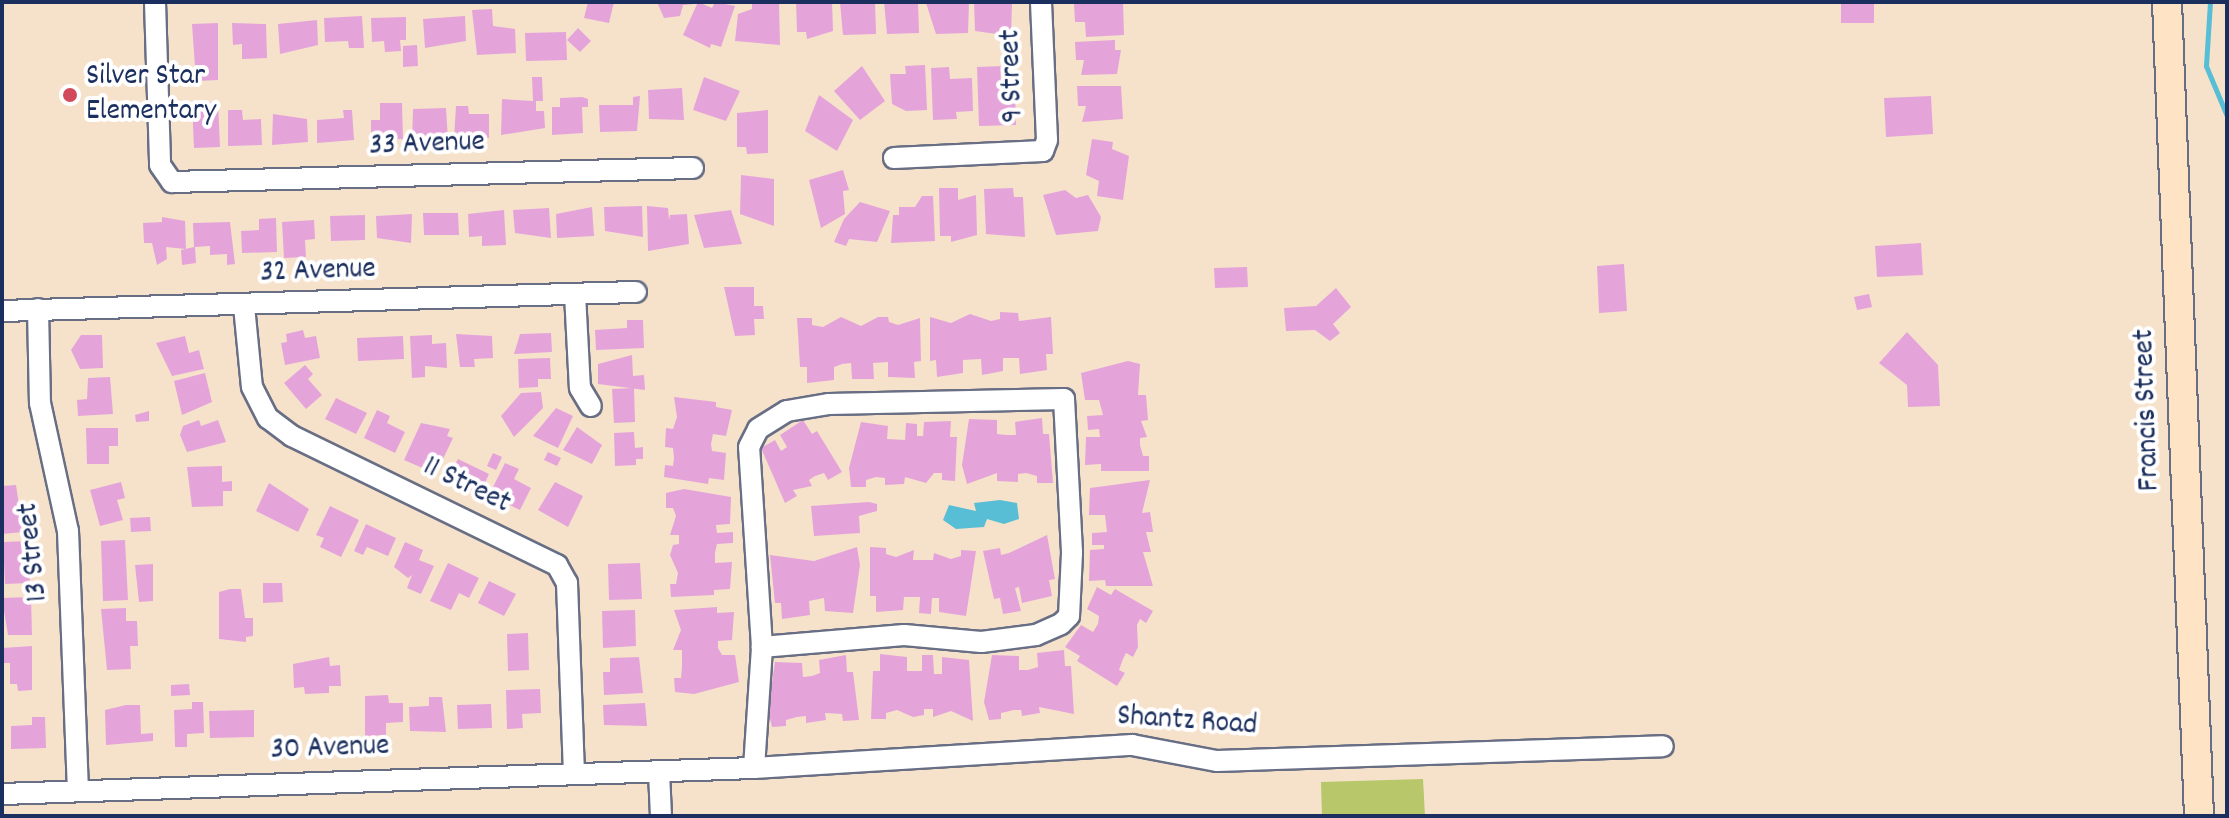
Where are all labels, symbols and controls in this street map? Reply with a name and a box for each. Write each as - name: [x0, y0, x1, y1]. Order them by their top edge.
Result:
- street label: 9 Street: [994, 29, 1034, 123]
- place label: Silver Star Elementary: [86, 60, 216, 130]
- marker: Silver Star Elementary: [61, 86, 79, 104]
- street label: 33 Avenue: [369, 126, 485, 166]
- street label: 32 Avenue: [260, 253, 376, 293]
- street label: Francis Street: [2128, 328, 2170, 492]
- street label: 11 Street: [416, 450, 516, 524]
- street label: 13 Street: [12, 501, 58, 603]
- street label: Shantz Road: [1116, 700, 1258, 746]
- street label: 30 Avenue: [270, 730, 390, 770]

